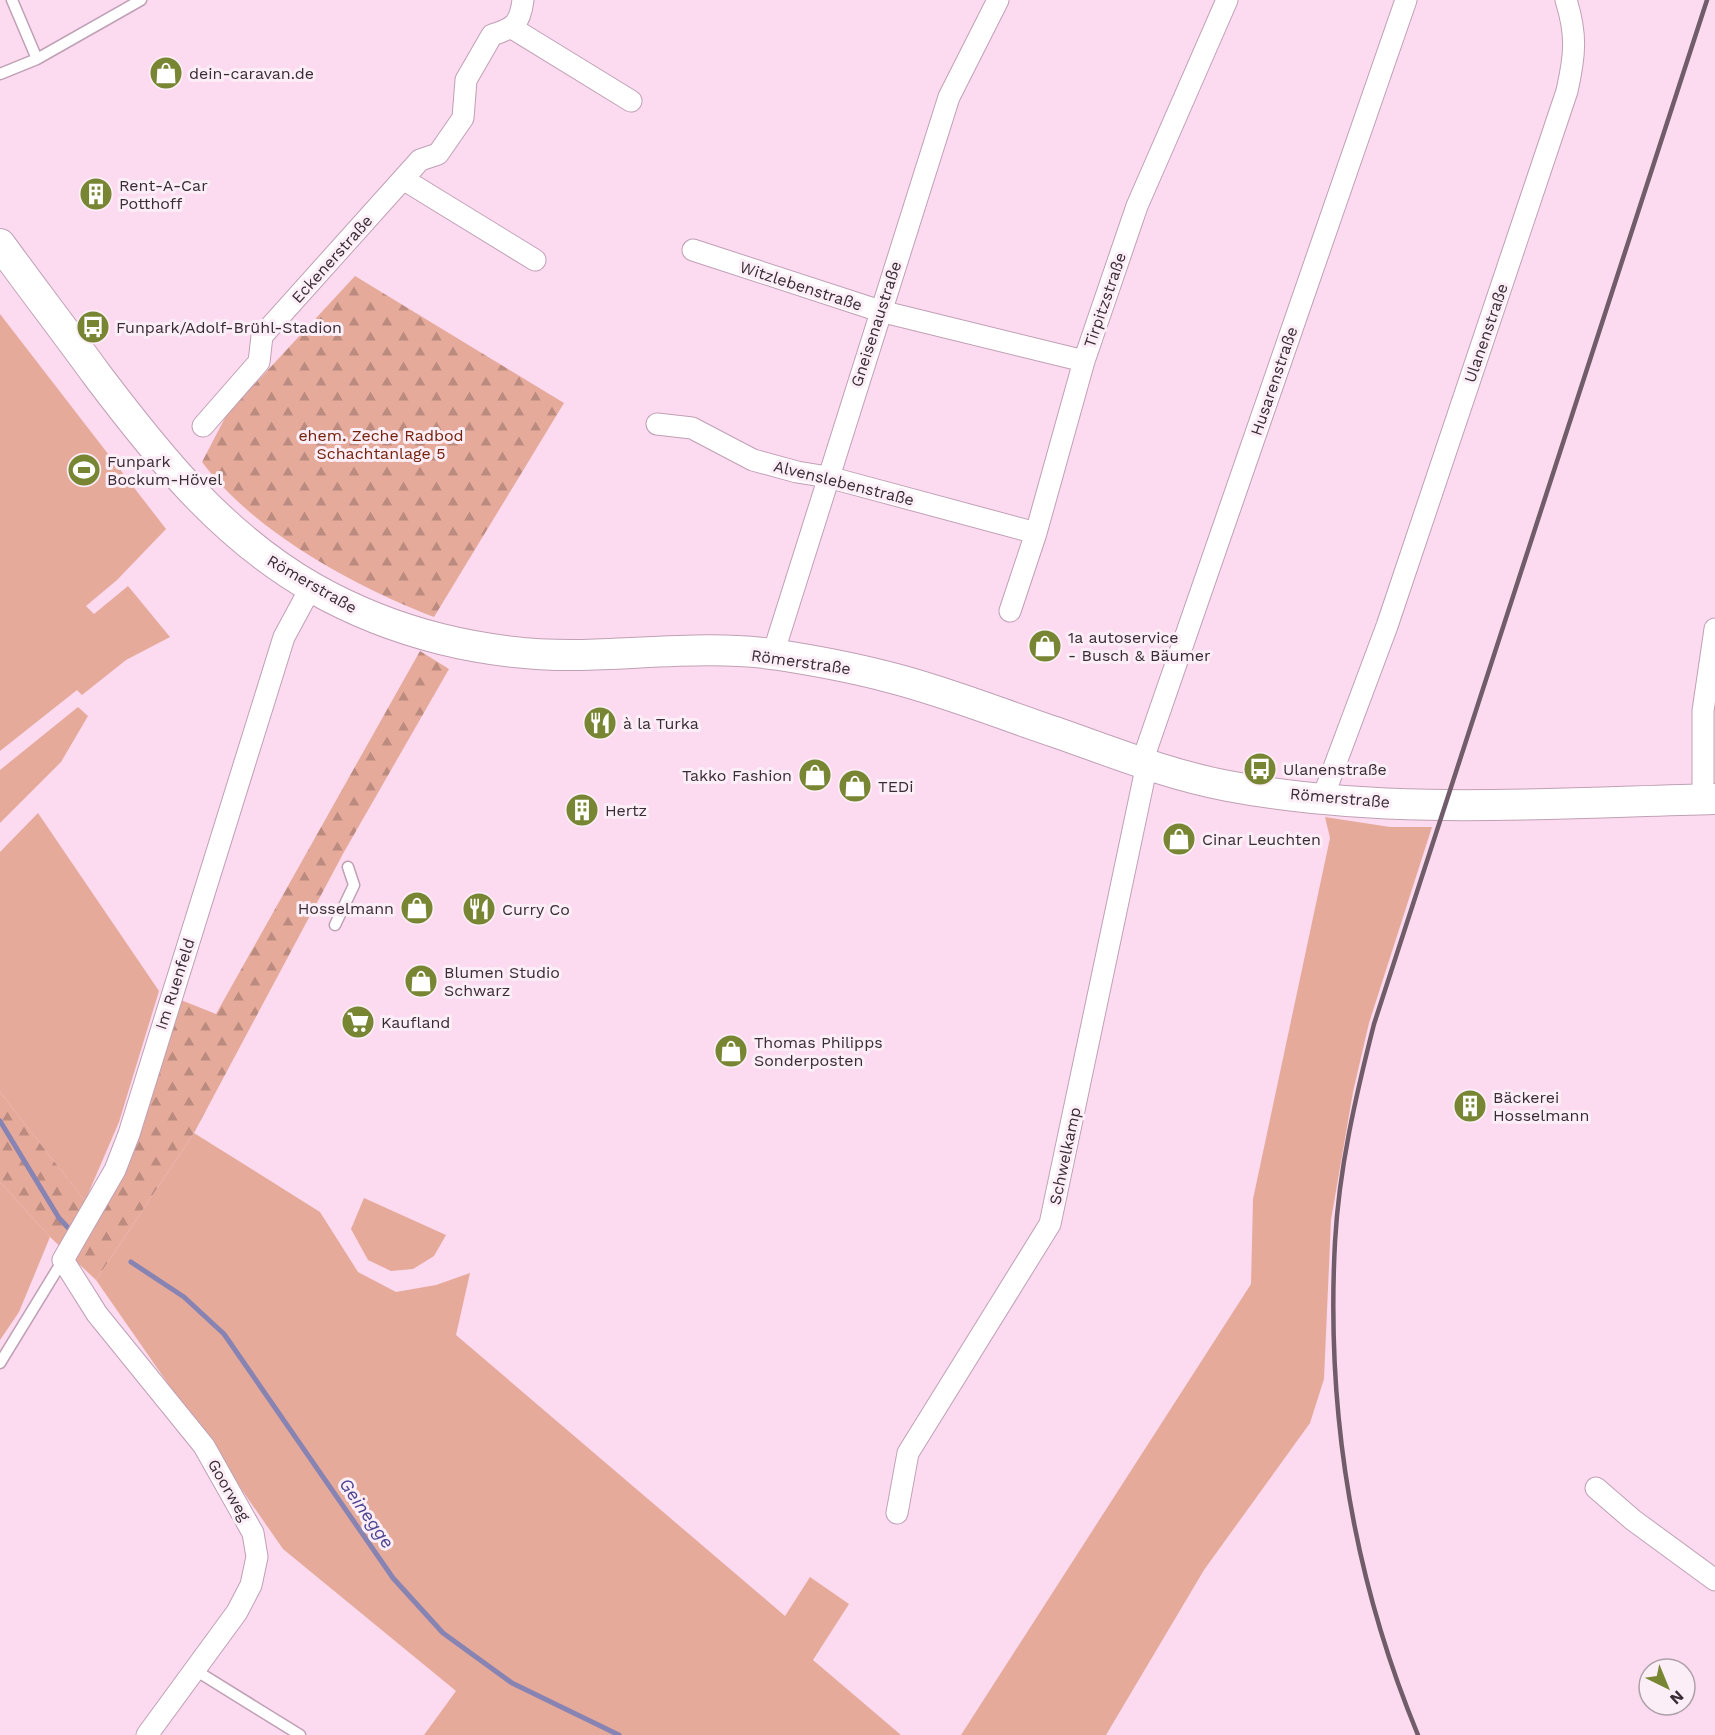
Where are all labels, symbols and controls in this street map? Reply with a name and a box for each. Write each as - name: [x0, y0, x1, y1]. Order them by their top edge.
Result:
- shop icon: dein-caravan.de: [148, 55, 184, 91]
- place label: dein-caravan.de: [189, 64, 314, 83]
- building icon: Rent-A-Car Potthoff: [78, 176, 114, 212]
- place label: Rent-A-Car Potthoff: [119, 176, 208, 213]
- street label: Eckenerstraße: [288, 211, 376, 307]
- street label: Tirpitzstraße: [1080, 250, 1130, 350]
- street label: Witzlebenstraße: [737, 257, 865, 315]
- street label: Gneisenaustraße: [847, 259, 905, 389]
- street label: Ulanenstraße: [1460, 281, 1512, 385]
- bus stop icon: Funpark/Adolf-Brühl-Stadion: [75, 309, 111, 345]
- place label: Funpark/Adolf-Brühl-Stadion: [116, 318, 342, 337]
- street label: Husarenstraße: [1246, 324, 1302, 438]
- park label: ehem. Zeche Radbod Schachtanlage 5: [298, 426, 464, 463]
- sports icon: Funpark Bockum-Hövel: [66, 452, 102, 488]
- place label: Funpark Bockum-Hövel: [107, 452, 222, 489]
- street label: Alvenslebenstraße: [772, 456, 916, 510]
- street label: Römerstraße: [264, 551, 360, 617]
- shop icon: 1a autoservice - Busch & Bäumer: [1027, 628, 1063, 664]
- place label: 1a autoservice - Busch & Bäumer: [1068, 628, 1211, 665]
- street label: Römerstraße: [750, 646, 852, 678]
- restaurant icon: à la Turka: [582, 705, 618, 741]
- place label: à la Turka: [623, 714, 699, 733]
- bus stop icon: Ulanenstraße: [1242, 751, 1278, 787]
- shop icon: Takko Fashion: [797, 757, 833, 793]
- place label: Ulanenstraße: [1283, 760, 1387, 779]
- place label: Takko Fashion: [682, 766, 792, 785]
- shop icon: TEDi: [837, 768, 873, 804]
- place label: TEDi: [878, 777, 914, 796]
- street label: Römerstraße: [1289, 784, 1391, 812]
- building icon: Hertz: [564, 792, 600, 828]
- place label: Hertz: [605, 801, 647, 820]
- shop icon: Cinar Leuchten: [1161, 821, 1197, 857]
- place label: Cinar Leuchten: [1202, 830, 1321, 849]
- shop icon: Hosselmann: [399, 890, 435, 926]
- restaurant icon: Curry Co: [461, 891, 497, 927]
- place label: Hosselmann: [298, 899, 394, 918]
- place label: Curry Co: [502, 900, 570, 919]
- street label: Im Ruenfeld: [151, 936, 199, 1032]
- shop icon: Blumen Studio Schwarz: [403, 963, 439, 999]
- place label: Blumen Studio Schwarz: [444, 963, 560, 1000]
- supermarket icon: Kaufland: [340, 1004, 376, 1040]
- place label: Kaufland: [381, 1013, 450, 1032]
- shop icon: Thomas Philipps Sonderposten: [713, 1033, 749, 1069]
- place label: Thomas Philipps Sonderposten: [754, 1033, 883, 1070]
- building icon: Bäckerei Hosselmann: [1452, 1088, 1488, 1124]
- place label: Bäckerei Hosselmann: [1493, 1088, 1589, 1125]
- street label: Schwelkamp: [1045, 1105, 1085, 1207]
- street label: Goorweg: [204, 1456, 255, 1525]
- water label: Geinegge: [335, 1474, 399, 1552]
- north arrow: [1637, 1657, 1697, 1717]
- text: N: [1666, 1687, 1688, 1709]

